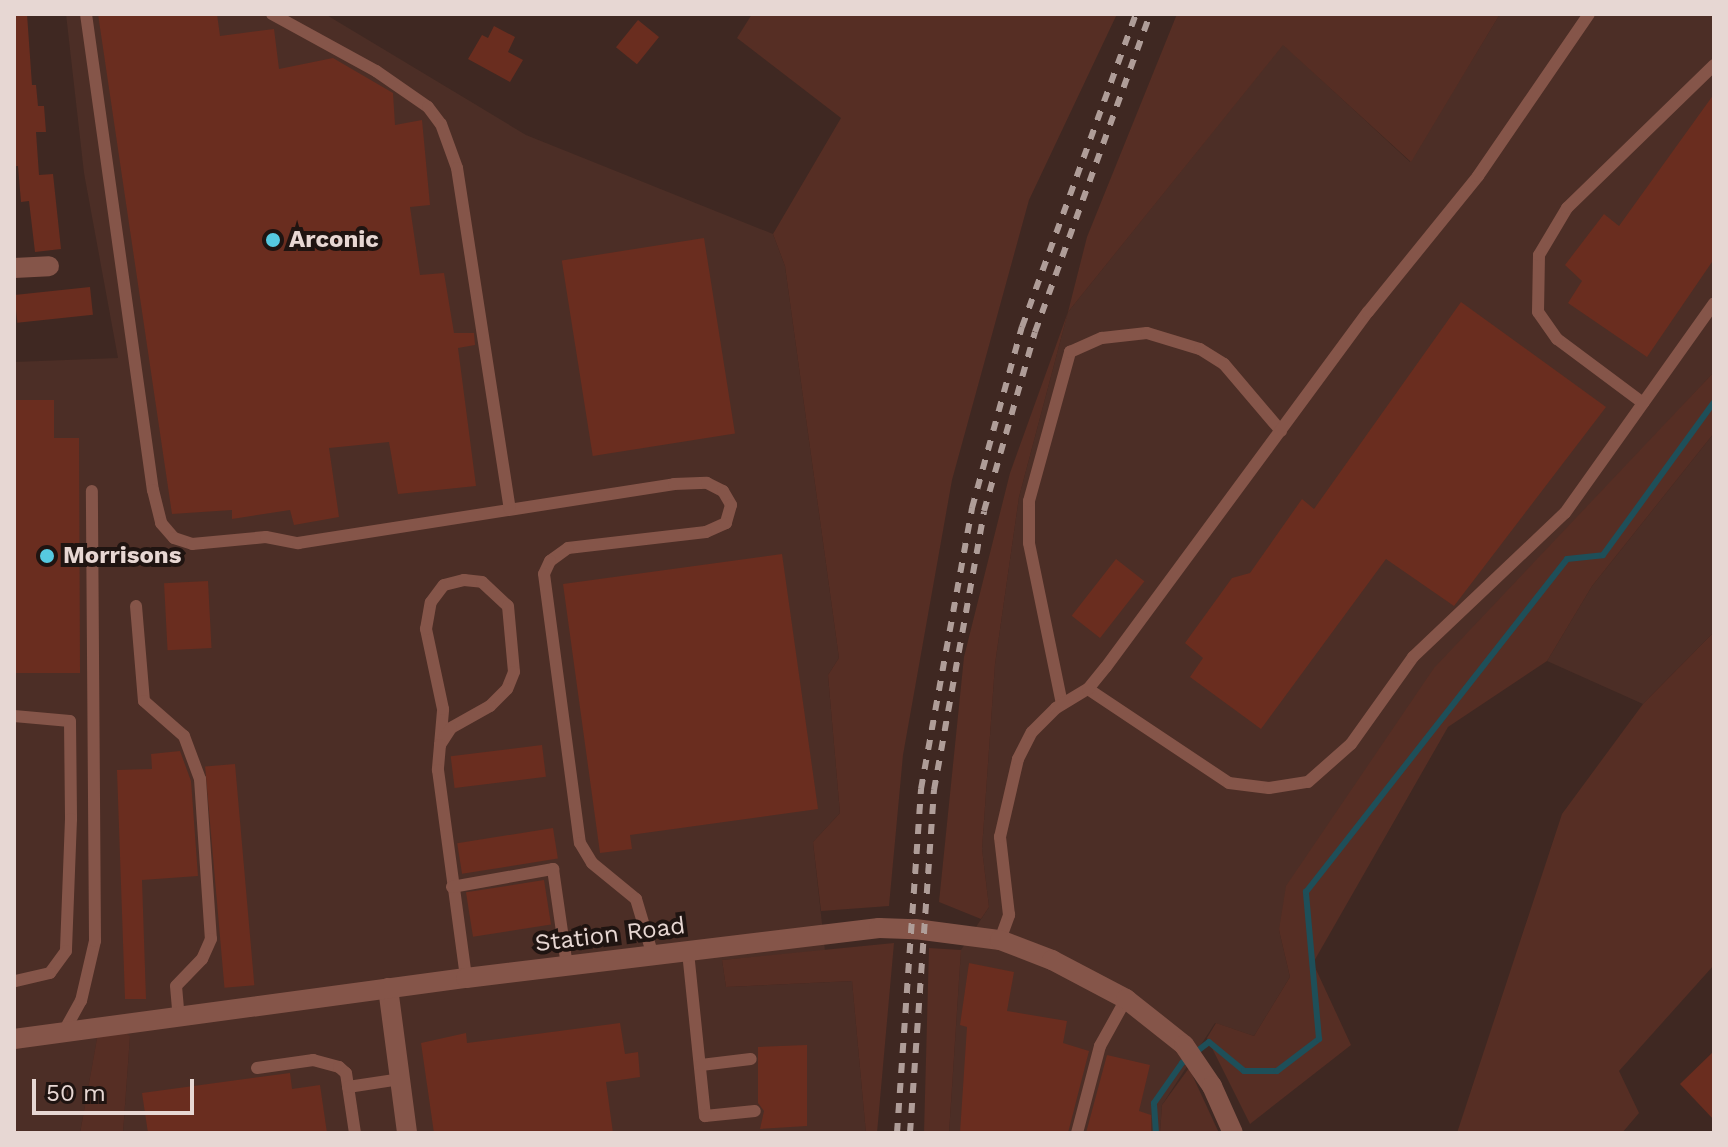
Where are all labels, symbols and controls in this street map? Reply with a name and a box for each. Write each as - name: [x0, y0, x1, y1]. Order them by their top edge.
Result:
- place label: Arconic: [289, 226, 379, 254]
- marker: Arconic: [264, 231, 282, 249]
- place label: Morrisons: [63, 542, 182, 570]
- marker: Morrisons: [38, 547, 56, 565]
- street label: Station Road: [533, 912, 687, 958]
- scale bar: [36, 1063, 198, 1113]
- text: 50 m: [46, 1079, 106, 1107]

